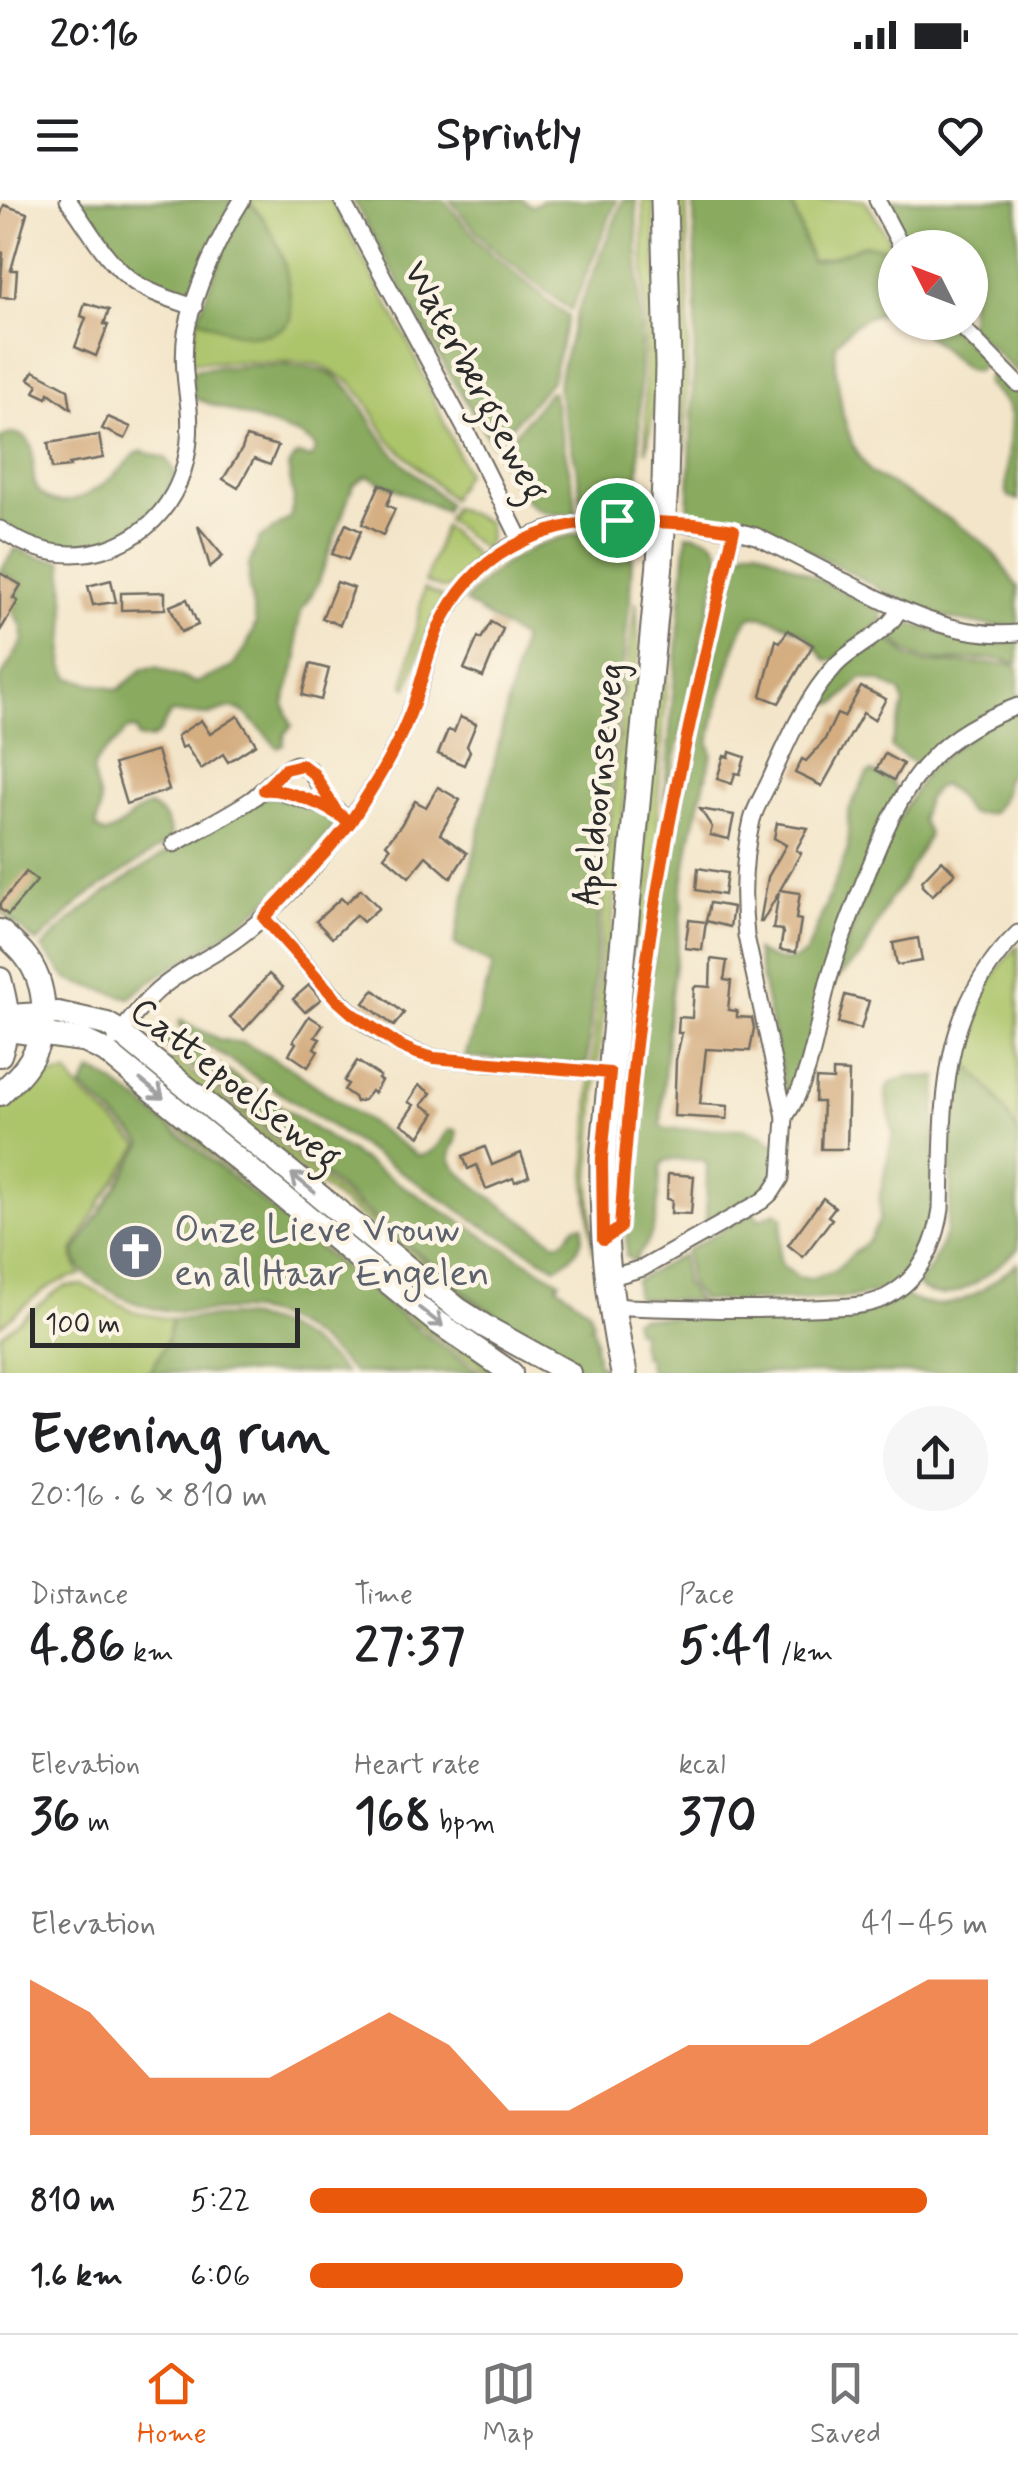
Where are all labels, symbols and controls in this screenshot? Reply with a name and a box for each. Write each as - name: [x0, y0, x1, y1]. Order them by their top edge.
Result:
- text: 20:16: [50, 11, 139, 60]
- text: Sprintly: [436, 106, 582, 165]
- icon: menu: [30, 108, 85, 163]
- icon: heart: [933, 108, 988, 163]
- north arrow: [878, 230, 988, 340]
- map controls: [878, 230, 988, 340]
- street label: Waterbergseweg: [387, 253, 559, 513]
- pin: [575, 478, 660, 563]
- icon: arrive: [590, 493, 645, 548]
- street label: Apeldoornseweg: [563, 660, 641, 908]
- street label: Cattepoelseweg: [117, 987, 351, 1186]
- one-way arrow: [139, 1078, 165, 1100]
- one-way arrow: [290, 1172, 316, 1194]
- place label: Onze Lieve Vrouw en al Haar Engelen: [174, 1206, 489, 1303]
- church icon: Onze Lieve Vrouw en al Haar Engelen: [105, 1222, 165, 1282]
- scale bar: [30, 1303, 300, 1348]
- one-way arrow: [417, 1306, 444, 1327]
- text: 100 m: [45, 1307, 120, 1344]
- text: Evening run: [30, 1401, 330, 1473]
- button: share: [883, 1406, 988, 1511]
- text: 20:16 · 6 × 810 m: [30, 1475, 268, 1517]
- text: Distance: [30, 1577, 128, 1614]
- text: Time: [354, 1577, 413, 1614]
- text: Pace: [679, 1577, 734, 1614]
- text: 4.86: [30, 1614, 125, 1680]
- text: 27:37: [354, 1614, 465, 1680]
- text: 5:41: [679, 1614, 773, 1680]
- text: km: [125, 1635, 174, 1672]
- text: /km: [773, 1635, 833, 1672]
- text: Elevation: [30, 1747, 140, 1784]
- text: Heart rate: [354, 1747, 480, 1784]
- text: kcal: [679, 1747, 726, 1784]
- text: 36: [30, 1784, 80, 1850]
- text: 168: [354, 1784, 431, 1850]
- text: 370: [679, 1784, 756, 1850]
- text: m: [80, 1805, 110, 1842]
- text: bpm: [431, 1805, 495, 1842]
- text: Elevation: [30, 1903, 156, 1945]
- text: 41–45 m: [861, 1903, 988, 1945]
- text: 810 m: [30, 2180, 115, 2222]
- text: 5:22: [190, 2180, 250, 2222]
- text: 1.6 km: [30, 2255, 123, 2297]
- text: 6:06: [190, 2255, 251, 2297]
- tab: Home: [137, 2356, 207, 2453]
- tab: Map: [481, 2356, 536, 2453]
- tab: Saved: [810, 2356, 881, 2453]

